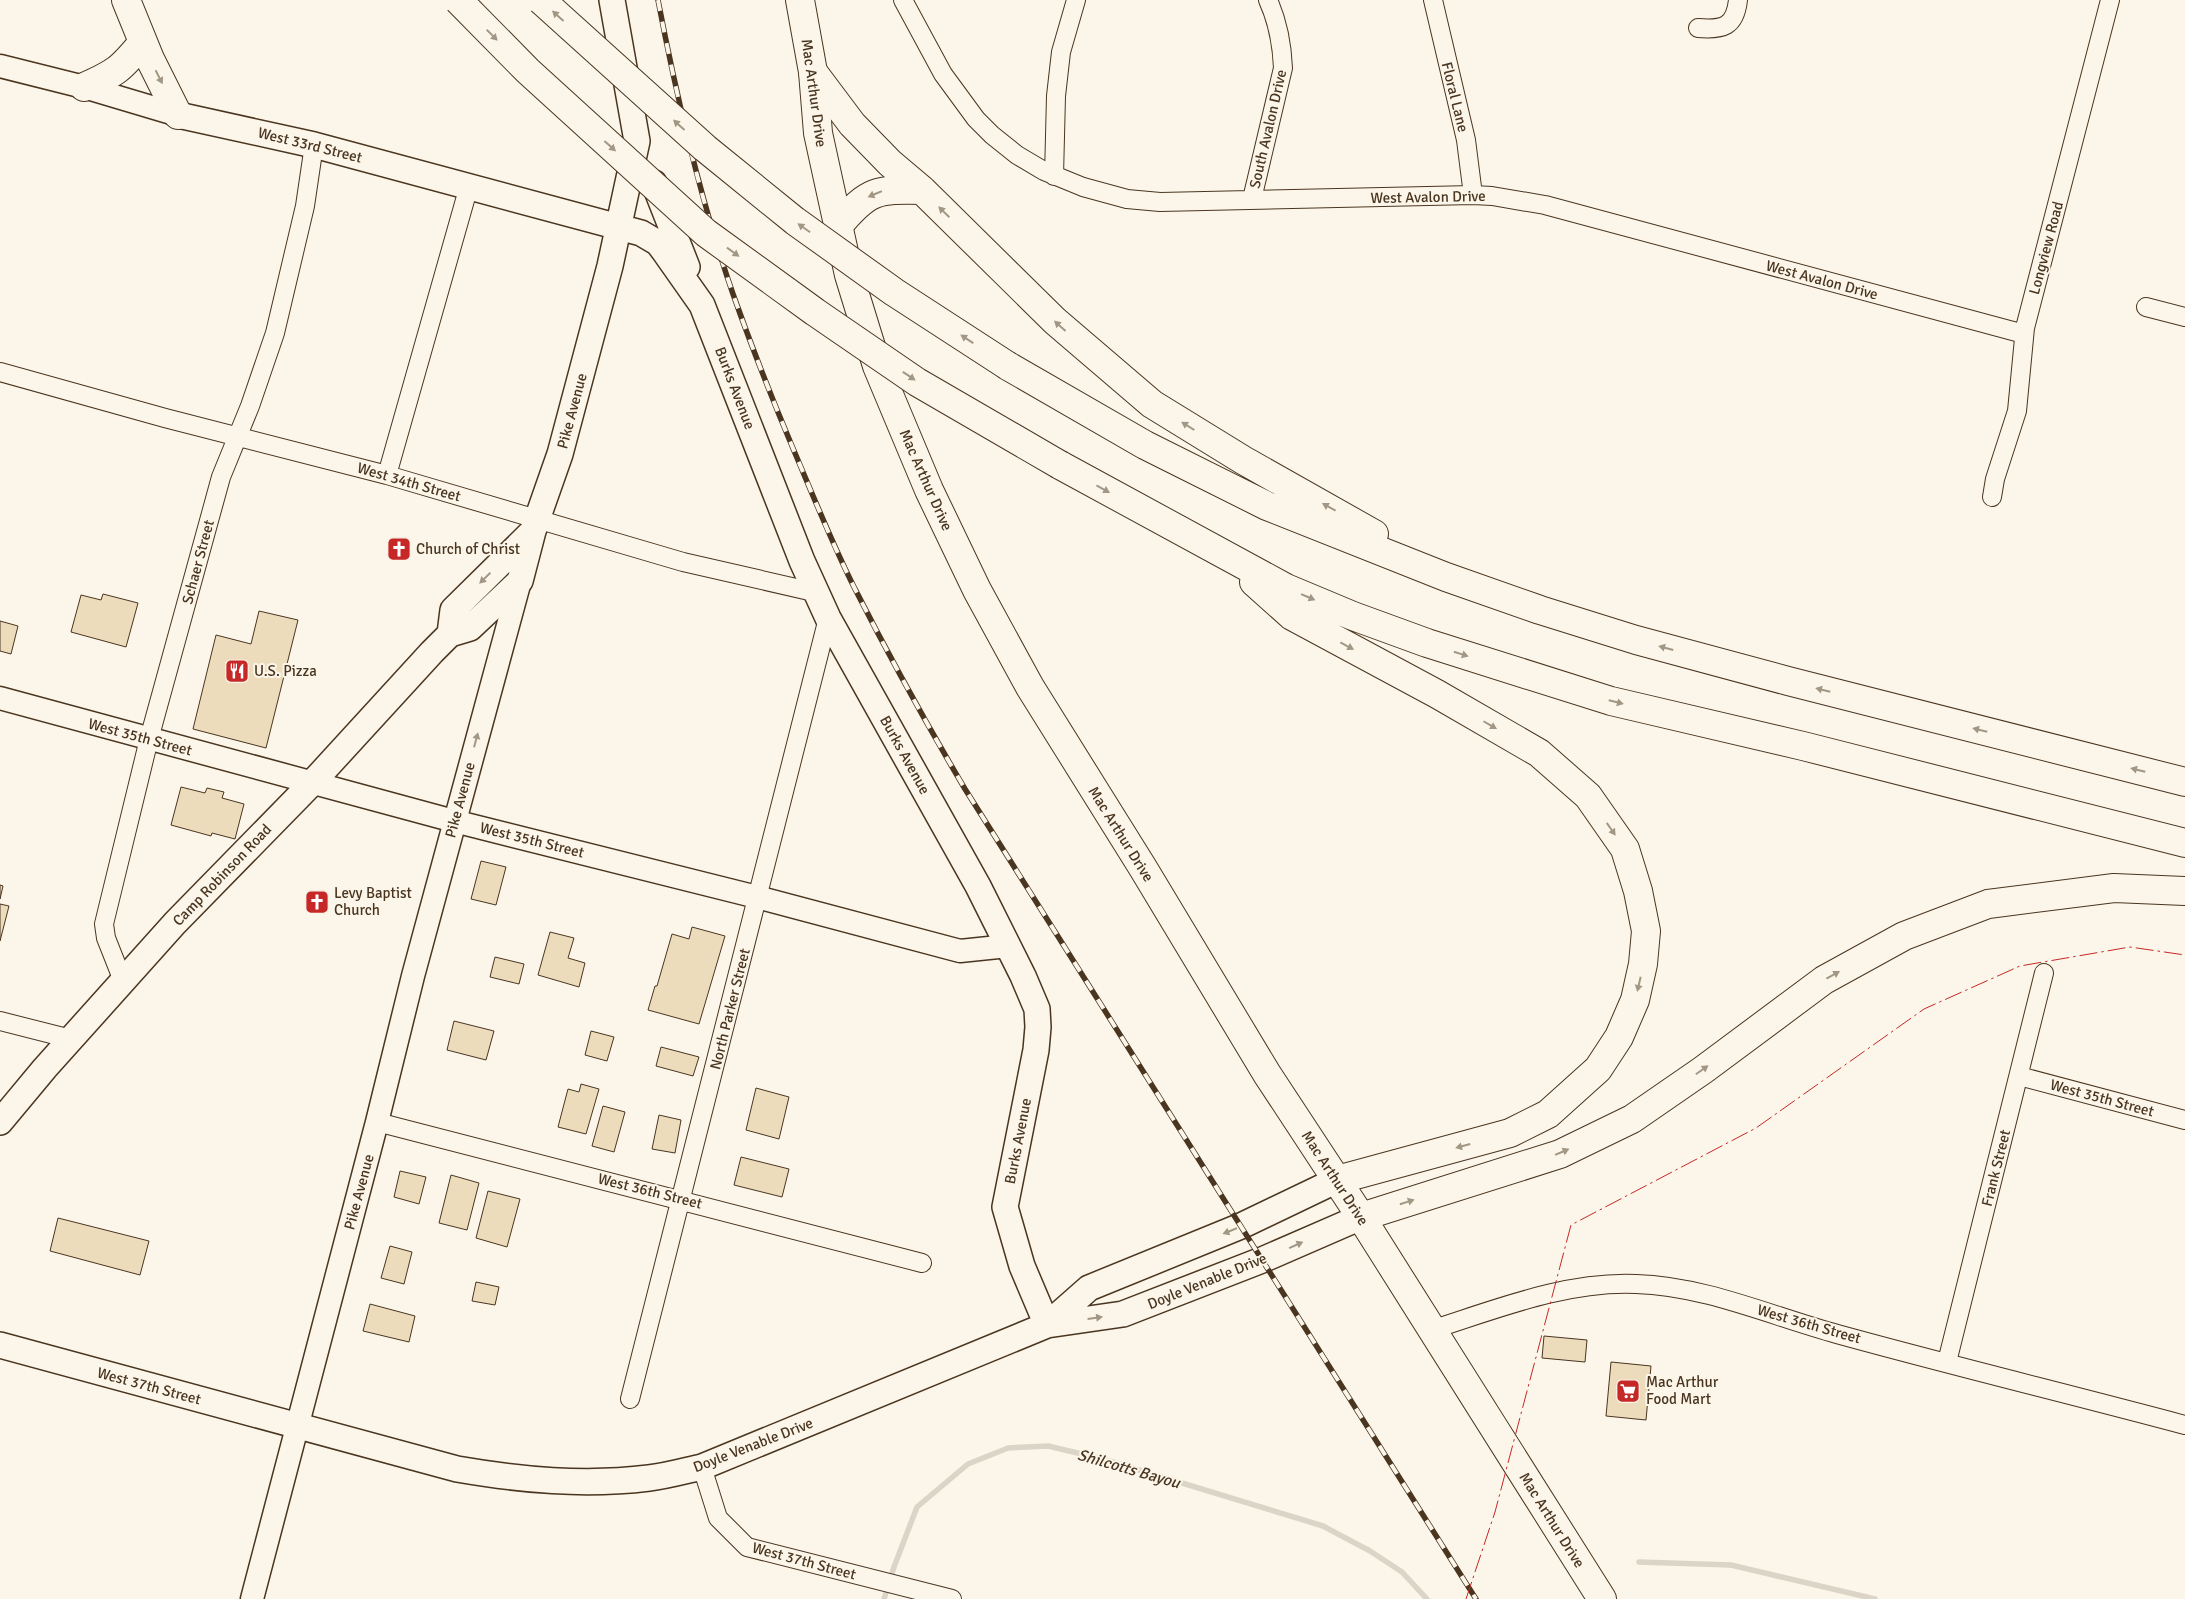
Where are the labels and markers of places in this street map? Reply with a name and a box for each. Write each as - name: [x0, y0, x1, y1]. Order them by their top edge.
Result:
- church icon: Church of Christ: [386, 536, 412, 562]
- place label: Church of Christ: [416, 540, 520, 558]
- restaurant icon: U.S. Pizza: [224, 658, 250, 684]
- place label: U.S. Pizza: [254, 662, 317, 680]
- place label: Levy Baptist Church: [334, 884, 412, 919]
- church icon: Levy Baptist Church: [304, 889, 330, 915]
- place label: Mac Arthur Food Mart: [1646, 1373, 1719, 1408]
- supermarket icon: Mac Arthur Food Mart: [1615, 1378, 1641, 1404]

